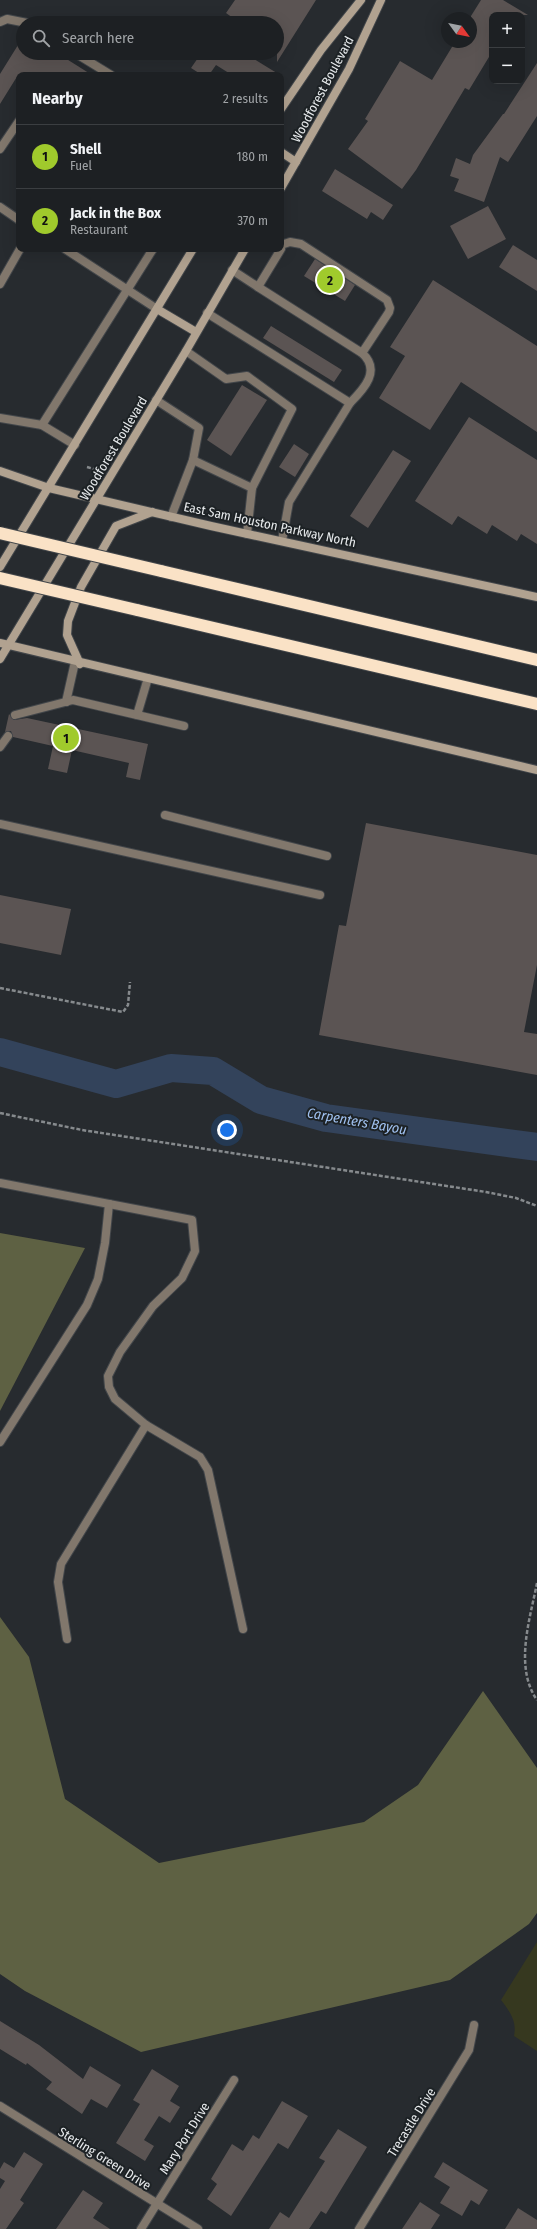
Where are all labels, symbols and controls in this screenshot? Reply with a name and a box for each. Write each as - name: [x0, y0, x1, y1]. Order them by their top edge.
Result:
- north arrow: [441, 12, 477, 48]
- map controls: [489, 12, 525, 84]
- button: +: [489, 12, 525, 48]
- search box: [16, 16, 284, 60]
- icon: search: [30, 27, 52, 49]
- text: Search here: [62, 29, 134, 47]
- street label: Woodforest Boulevard: [288, 34, 357, 145]
- button: −: [489, 48, 525, 84]
- text: Nearby: [32, 88, 83, 109]
- text: 2 results: [223, 91, 268, 106]
- text: Shell: [70, 140, 101, 158]
- text: 1: [42, 149, 48, 164]
- text: 180 m: [237, 149, 268, 164]
- text: Fuel: [70, 158, 92, 173]
- text: Jack in the Box: [70, 204, 161, 222]
- text: 2: [42, 213, 48, 228]
- text: 370 m: [237, 213, 268, 228]
- text: Restaurant: [70, 222, 128, 237]
- pin: 2: [317, 265, 343, 295]
- street label: Woodforest Boulevard: [77, 394, 150, 503]
- street label: East Sam Houston Parkway North: [182, 499, 357, 550]
- pin: 1: [53, 723, 79, 753]
- water label: Carpenters Bayou: [306, 1104, 408, 1139]
- your location: [217, 1120, 237, 1140]
- street label: Trecastle Drive: [384, 2085, 438, 2159]
- street label: Mary Port Drive: [156, 2100, 212, 2177]
- street label: Sterling Green Drive: [56, 2124, 154, 2193]

